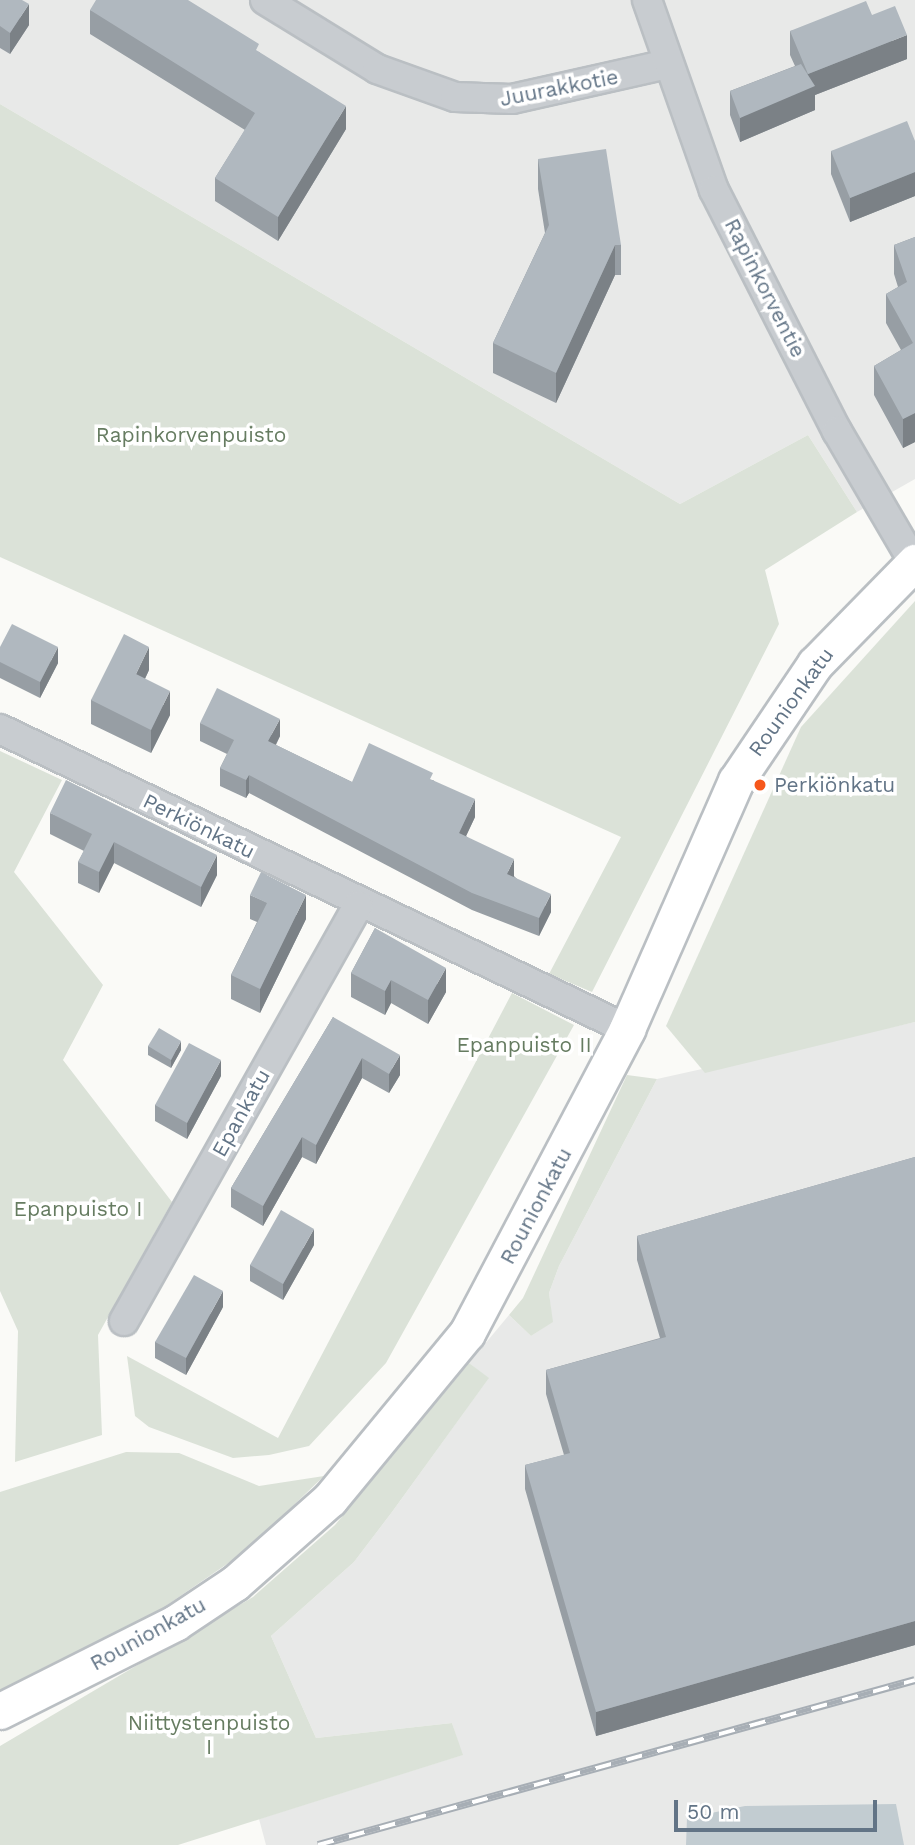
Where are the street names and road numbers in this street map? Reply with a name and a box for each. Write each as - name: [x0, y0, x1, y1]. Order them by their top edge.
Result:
- street label: Juurakkotie: [498, 64, 620, 112]
- street label: Rapinkorventie: [719, 214, 811, 362]
- street label: Rounionkatu: [743, 643, 839, 761]
- street label: Perkiönkatu: [139, 788, 259, 864]
- street label: Epankatu: [207, 1065, 275, 1161]
- street label: Rounionkatu: [495, 1143, 577, 1269]
- street label: Rounionkatu: [86, 1592, 210, 1676]

